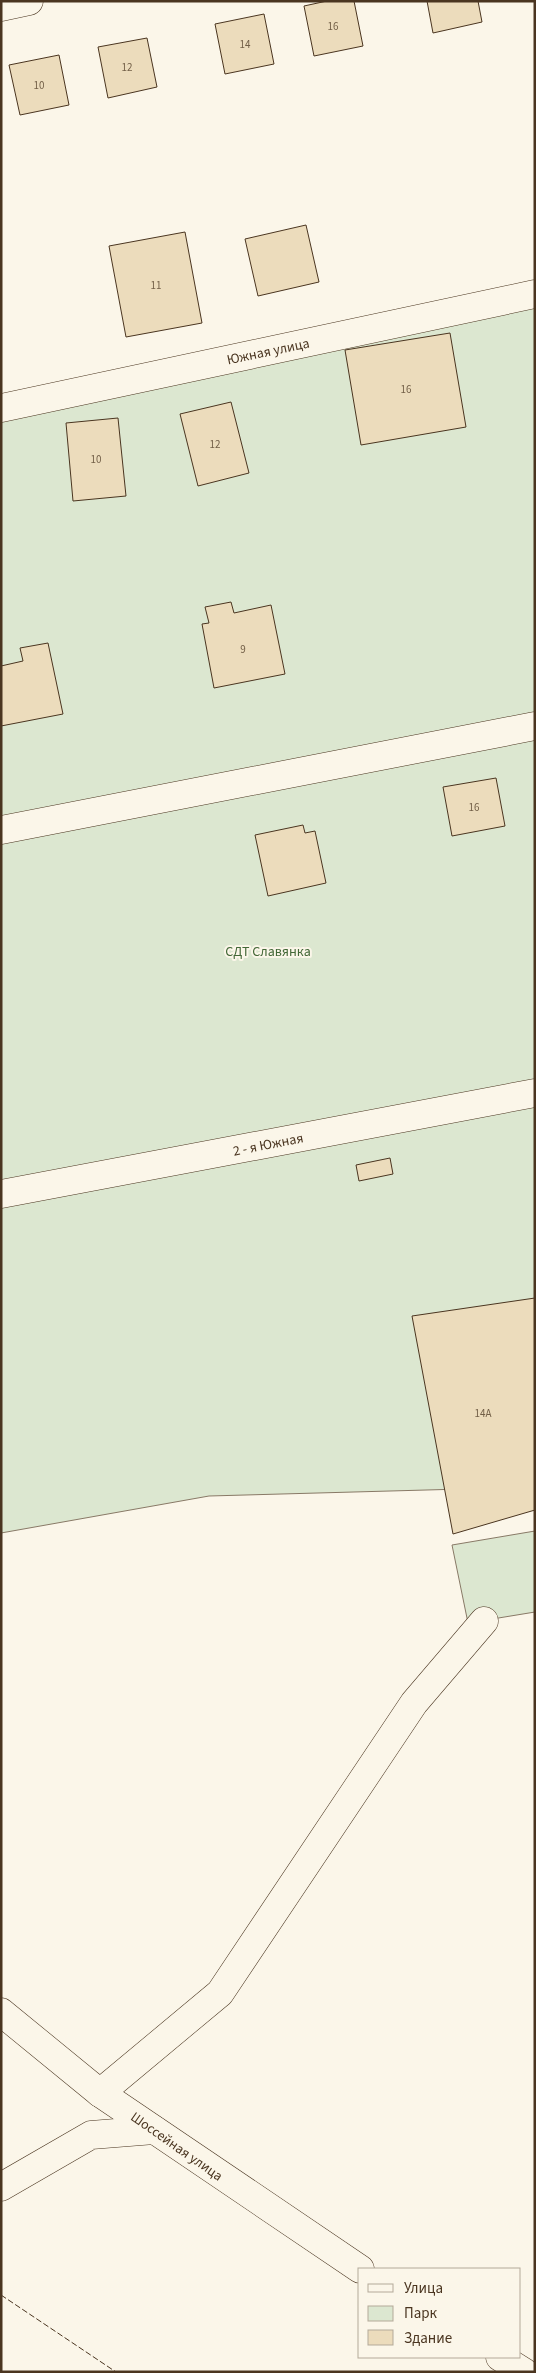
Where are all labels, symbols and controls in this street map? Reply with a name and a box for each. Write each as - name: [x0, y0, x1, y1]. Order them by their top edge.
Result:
- house number: 16: [328, 19, 339, 34]
- house number: 14: [240, 37, 251, 52]
- house number: 12: [122, 60, 132, 75]
- house number: 10: [34, 78, 44, 93]
- house number: 11: [151, 278, 161, 293]
- street label: Южная улица: [225, 333, 311, 370]
- house number: 16: [401, 382, 412, 397]
- house number: 12: [210, 437, 220, 452]
- house number: 10: [91, 452, 101, 467]
- house number: 9: [240, 642, 246, 657]
- house number: 16: [469, 800, 480, 815]
- park label: СДТ Славянка: [225, 942, 311, 962]
- street label: 2 - я Южная: [231, 1128, 305, 1162]
- house number: 14А: [475, 1406, 491, 1421]
- street label: Шоссейная улица: [126, 2108, 227, 2186]
- legend: [358, 2268, 521, 2358]
- text: Улица: [404, 2278, 443, 2299]
- text: Парк: [404, 2303, 438, 2324]
- text: Здание: [404, 2328, 452, 2349]

